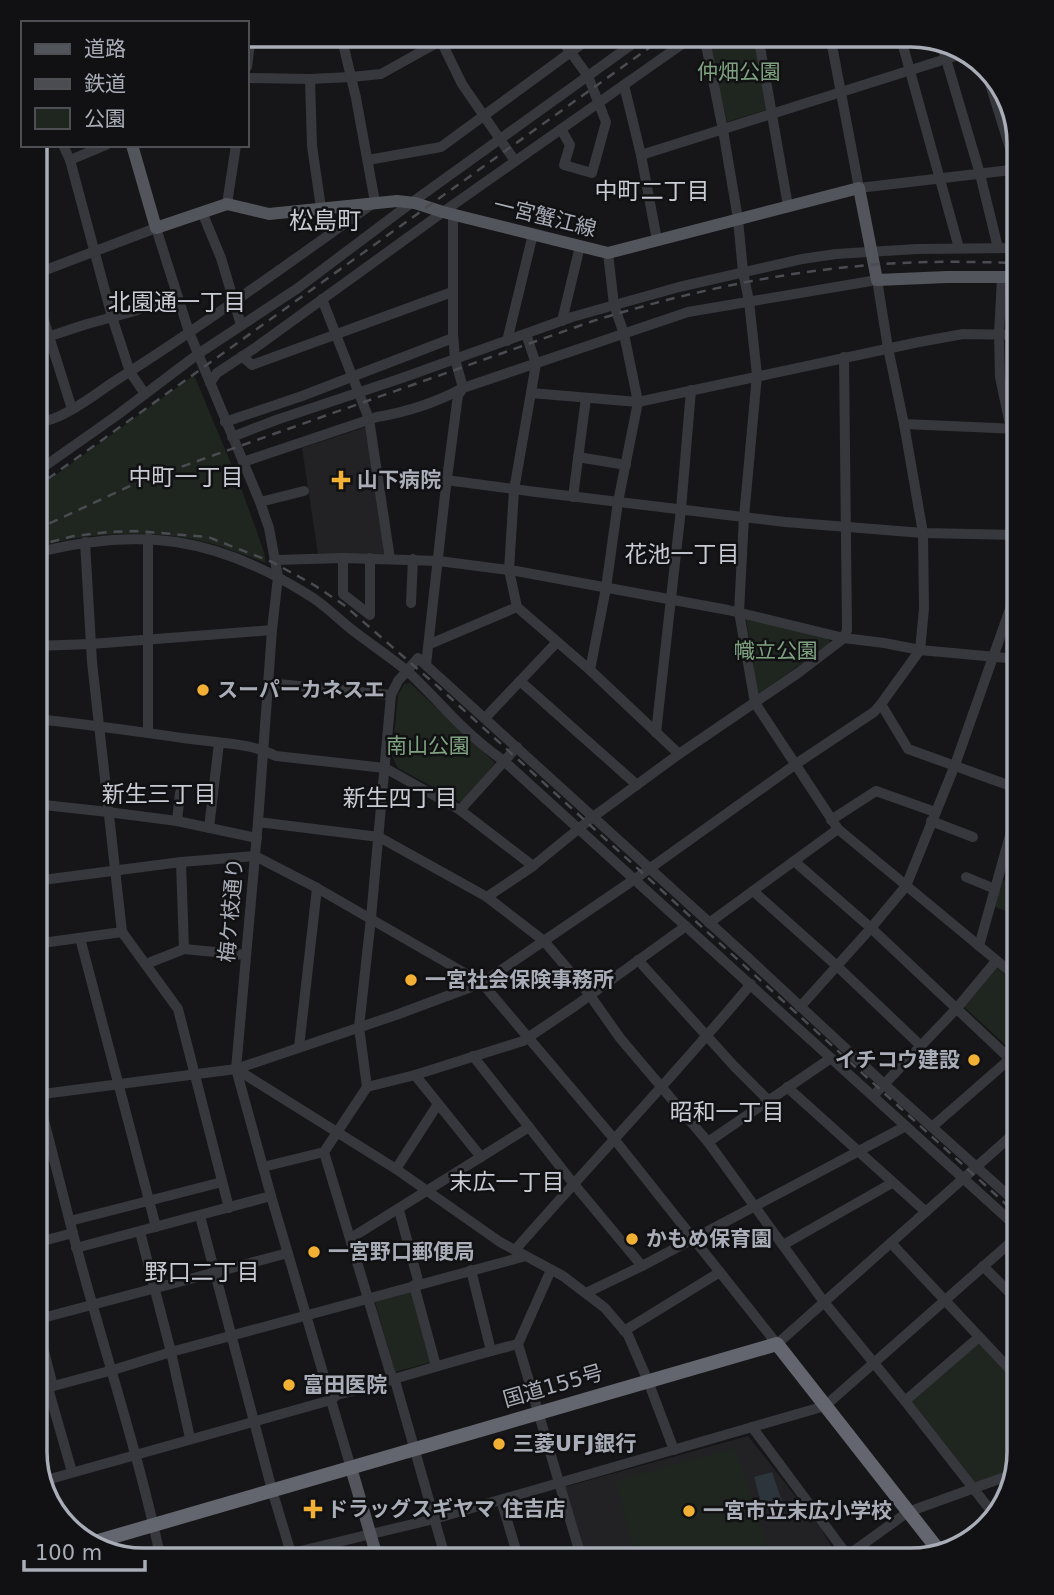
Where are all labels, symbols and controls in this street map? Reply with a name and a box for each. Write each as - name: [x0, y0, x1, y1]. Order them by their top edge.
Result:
- legend: [21, 21, 248, 147]
- text: 道路: [84, 37, 126, 61]
- park label: 仲畑公園: [697, 60, 781, 84]
- text: 鉄道: [84, 72, 126, 96]
- text: 公園: [84, 107, 126, 131]
- district label: 中町二丁目: [595, 178, 710, 204]
- street label: 一宮蟹江線: [491, 193, 599, 241]
- district label: 松島町: [289, 207, 361, 235]
- district label: 北園通一丁目: [108, 289, 246, 315]
- district label: 中町一丁目: [129, 464, 244, 490]
- place label: 山下病院: [357, 468, 441, 492]
- marker: 山下病院: [331, 470, 351, 490]
- district label: 花池一丁目: [625, 541, 740, 567]
- park label: 幟立公園: [734, 639, 818, 663]
- place label: スーパーカネスエ: [217, 678, 385, 702]
- marker: スーパーカネスエ: [195, 682, 211, 698]
- park label: 南山公園: [386, 734, 470, 758]
- district label: 新生三丁目: [102, 781, 217, 807]
- district label: 新生四丁目: [343, 785, 458, 811]
- street label: 梅ケ枝通り: [214, 857, 248, 963]
- place label: 一宮社会保険事務所: [425, 968, 614, 992]
- marker: 一宮社会保険事務所: [403, 972, 419, 988]
- place label: イチコウ建設: [835, 1048, 960, 1072]
- marker: イチコウ建設: [966, 1052, 982, 1068]
- district label: 昭和一丁目: [670, 1099, 785, 1125]
- district label: 末広一丁目: [450, 1169, 565, 1195]
- place label: かもめ保育園: [646, 1227, 772, 1251]
- marker: かもめ保育園: [624, 1231, 640, 1247]
- place label: 一宮野口郵便局: [328, 1240, 475, 1264]
- marker: 一宮野口郵便局: [306, 1244, 322, 1260]
- district label: 野口二丁目: [145, 1259, 260, 1285]
- street label: 国道155号: [500, 1360, 606, 1412]
- place label: 富田医院: [303, 1373, 387, 1397]
- marker: 富田医院: [281, 1377, 297, 1393]
- place label: 三菱UFJ銀行: [513, 1432, 636, 1456]
- marker: 三菱UFJ銀行: [491, 1436, 507, 1452]
- place label: ドラッグスギヤマ 住吉店: [327, 1497, 565, 1521]
- place label: 一宮市立末広小学校: [703, 1499, 892, 1523]
- marker: ドラッグスギヤマ 住吉店: [305, 1501, 321, 1517]
- marker: 一宮市立末広小学校: [681, 1503, 697, 1519]
- scale bar: [24, 1528, 145, 1572]
- text: 100 m: [35, 1541, 102, 1565]

